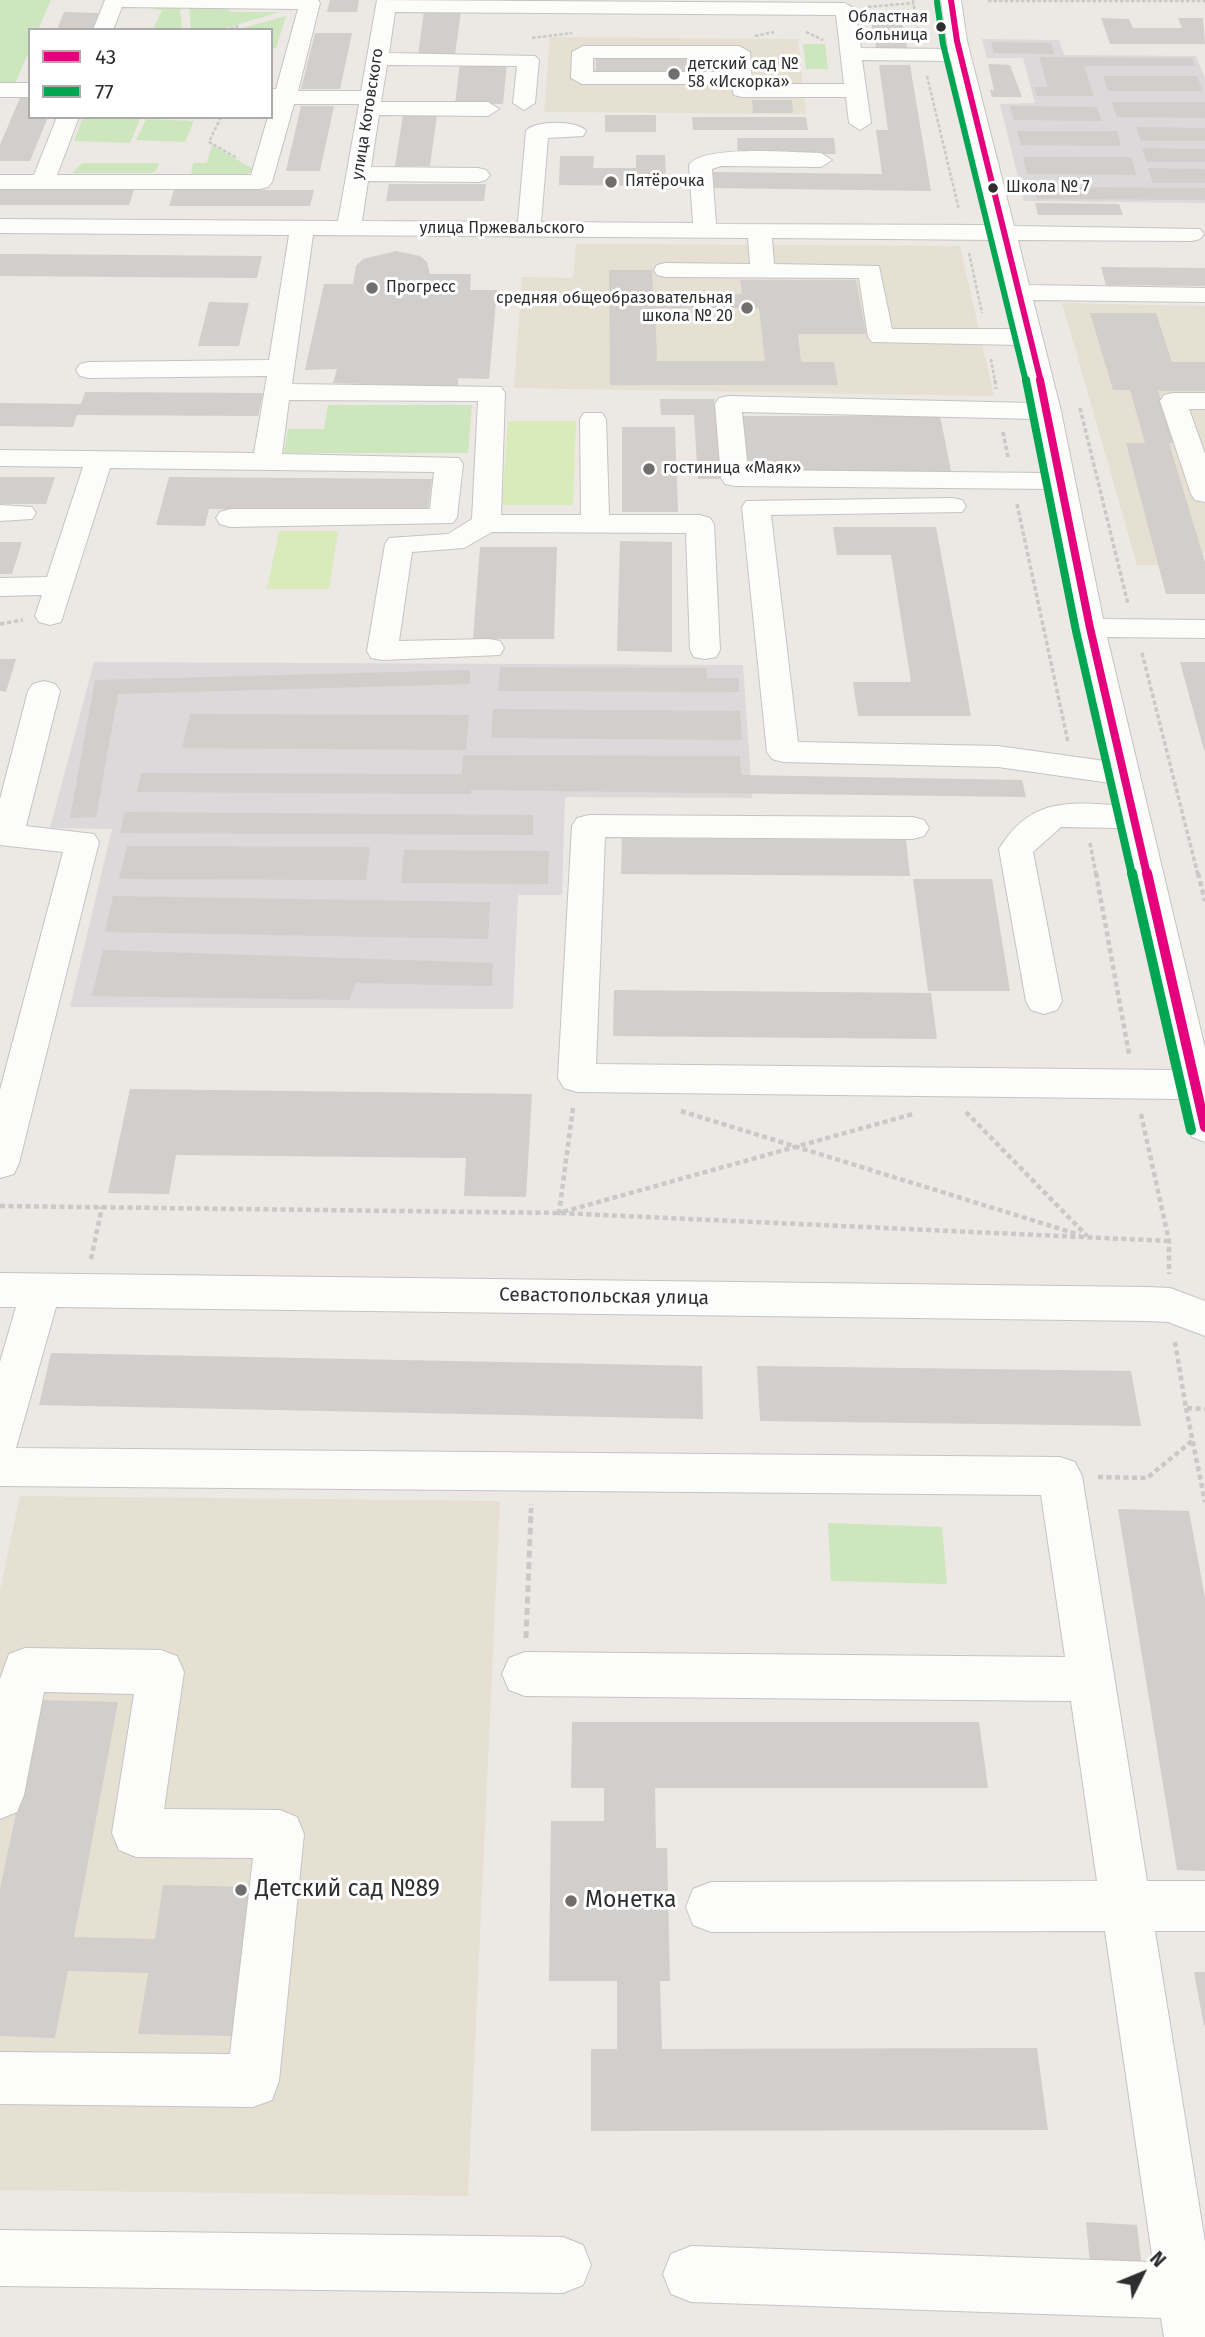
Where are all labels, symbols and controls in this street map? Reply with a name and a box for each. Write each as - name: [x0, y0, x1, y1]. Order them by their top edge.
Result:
- place label: Областная больница: [848, 8, 928, 46]
- marker: Областная больница: [934, 20, 948, 34]
- legend: [28, 28, 273, 119]
- text: 43: [95, 44, 116, 70]
- street label: улица Котовского: [348, 47, 388, 181]
- place label: детский сад № 58 «Искорка»: [688, 55, 799, 93]
- marker: детский сад № 58 «Искорка»: [666, 66, 682, 82]
- text: 77: [95, 79, 114, 105]
- place label: Пятёрочка: [625, 172, 705, 192]
- marker: Пятёрочка: [603, 174, 619, 190]
- place label: Школа № 7: [1006, 178, 1090, 198]
- marker: Школа № 7: [986, 181, 1000, 195]
- street label: улица Пржевальского: [419, 219, 585, 239]
- place label: Прогресс: [386, 278, 456, 298]
- marker: Прогресс: [364, 280, 380, 296]
- place label: средняя общеобразовательная школа № 20: [496, 289, 733, 327]
- marker: средняя общеобразовательная школа № 20: [739, 300, 755, 316]
- place label: гостиница «Маяк»: [663, 459, 801, 479]
- marker: гостиница «Маяк»: [641, 461, 657, 477]
- street label: Севастопольская улица: [499, 1284, 709, 1310]
- place label: Детский сад №89: [255, 1876, 440, 1904]
- marker: Детский сад №89: [233, 1882, 249, 1898]
- place label: Монетка: [585, 1887, 676, 1915]
- marker: Монетка: [563, 1893, 579, 1909]
- north arrow: [1107, 2239, 1177, 2309]
- text: N: [1145, 2247, 1170, 2272]

